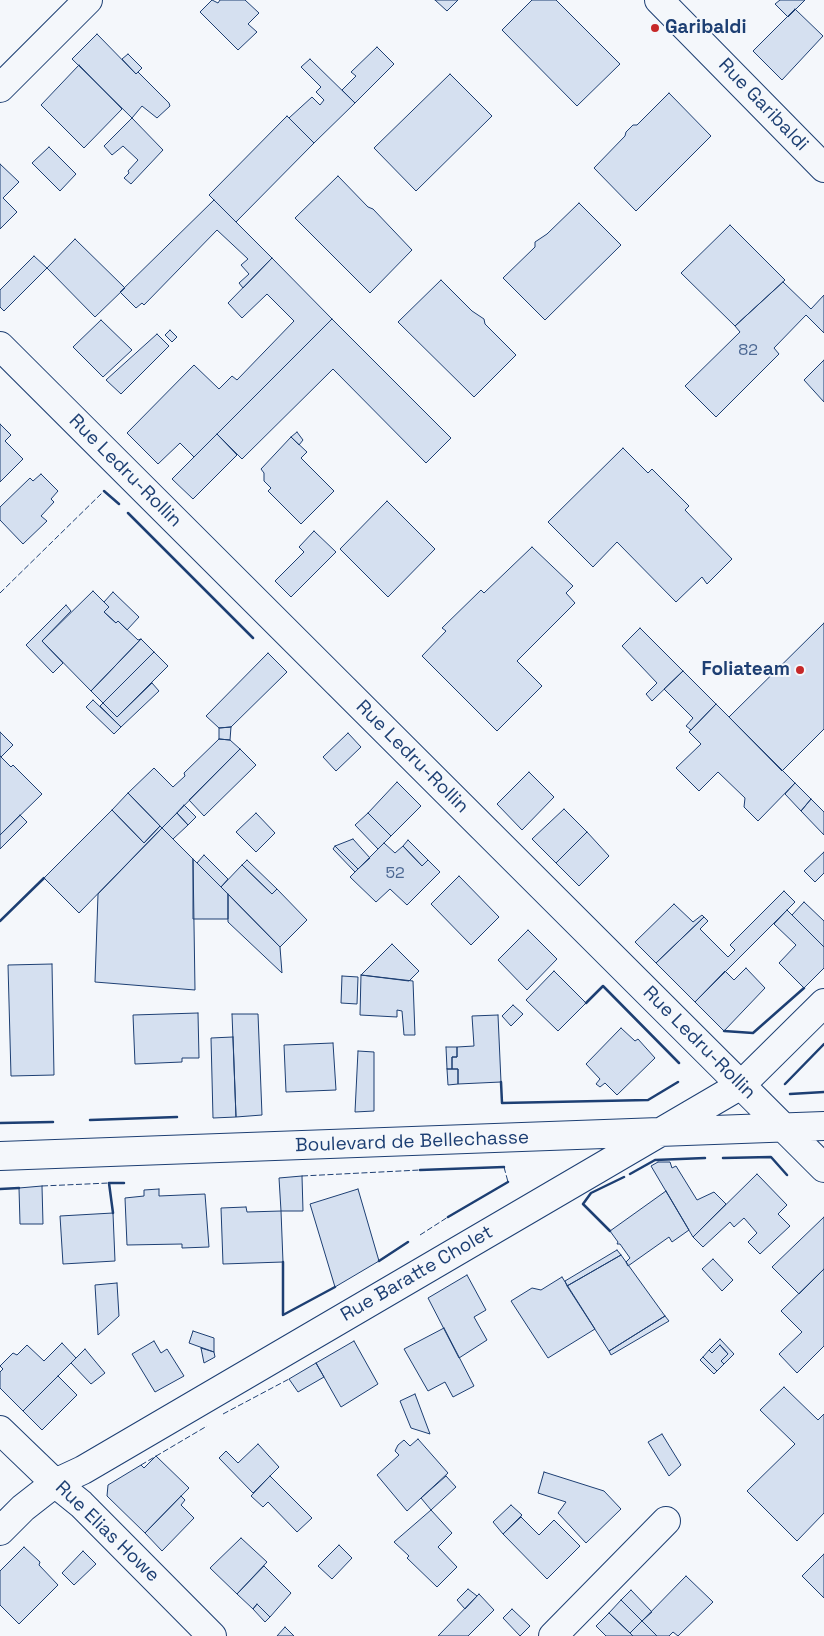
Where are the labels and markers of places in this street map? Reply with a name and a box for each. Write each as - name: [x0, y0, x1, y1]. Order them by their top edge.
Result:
- place label: Garibaldi: [665, 17, 746, 39]
- marker: Garibaldi: [649, 22, 661, 34]
- place label: Foliateam: [701, 659, 790, 681]
- marker: Foliateam: [794, 664, 806, 676]

